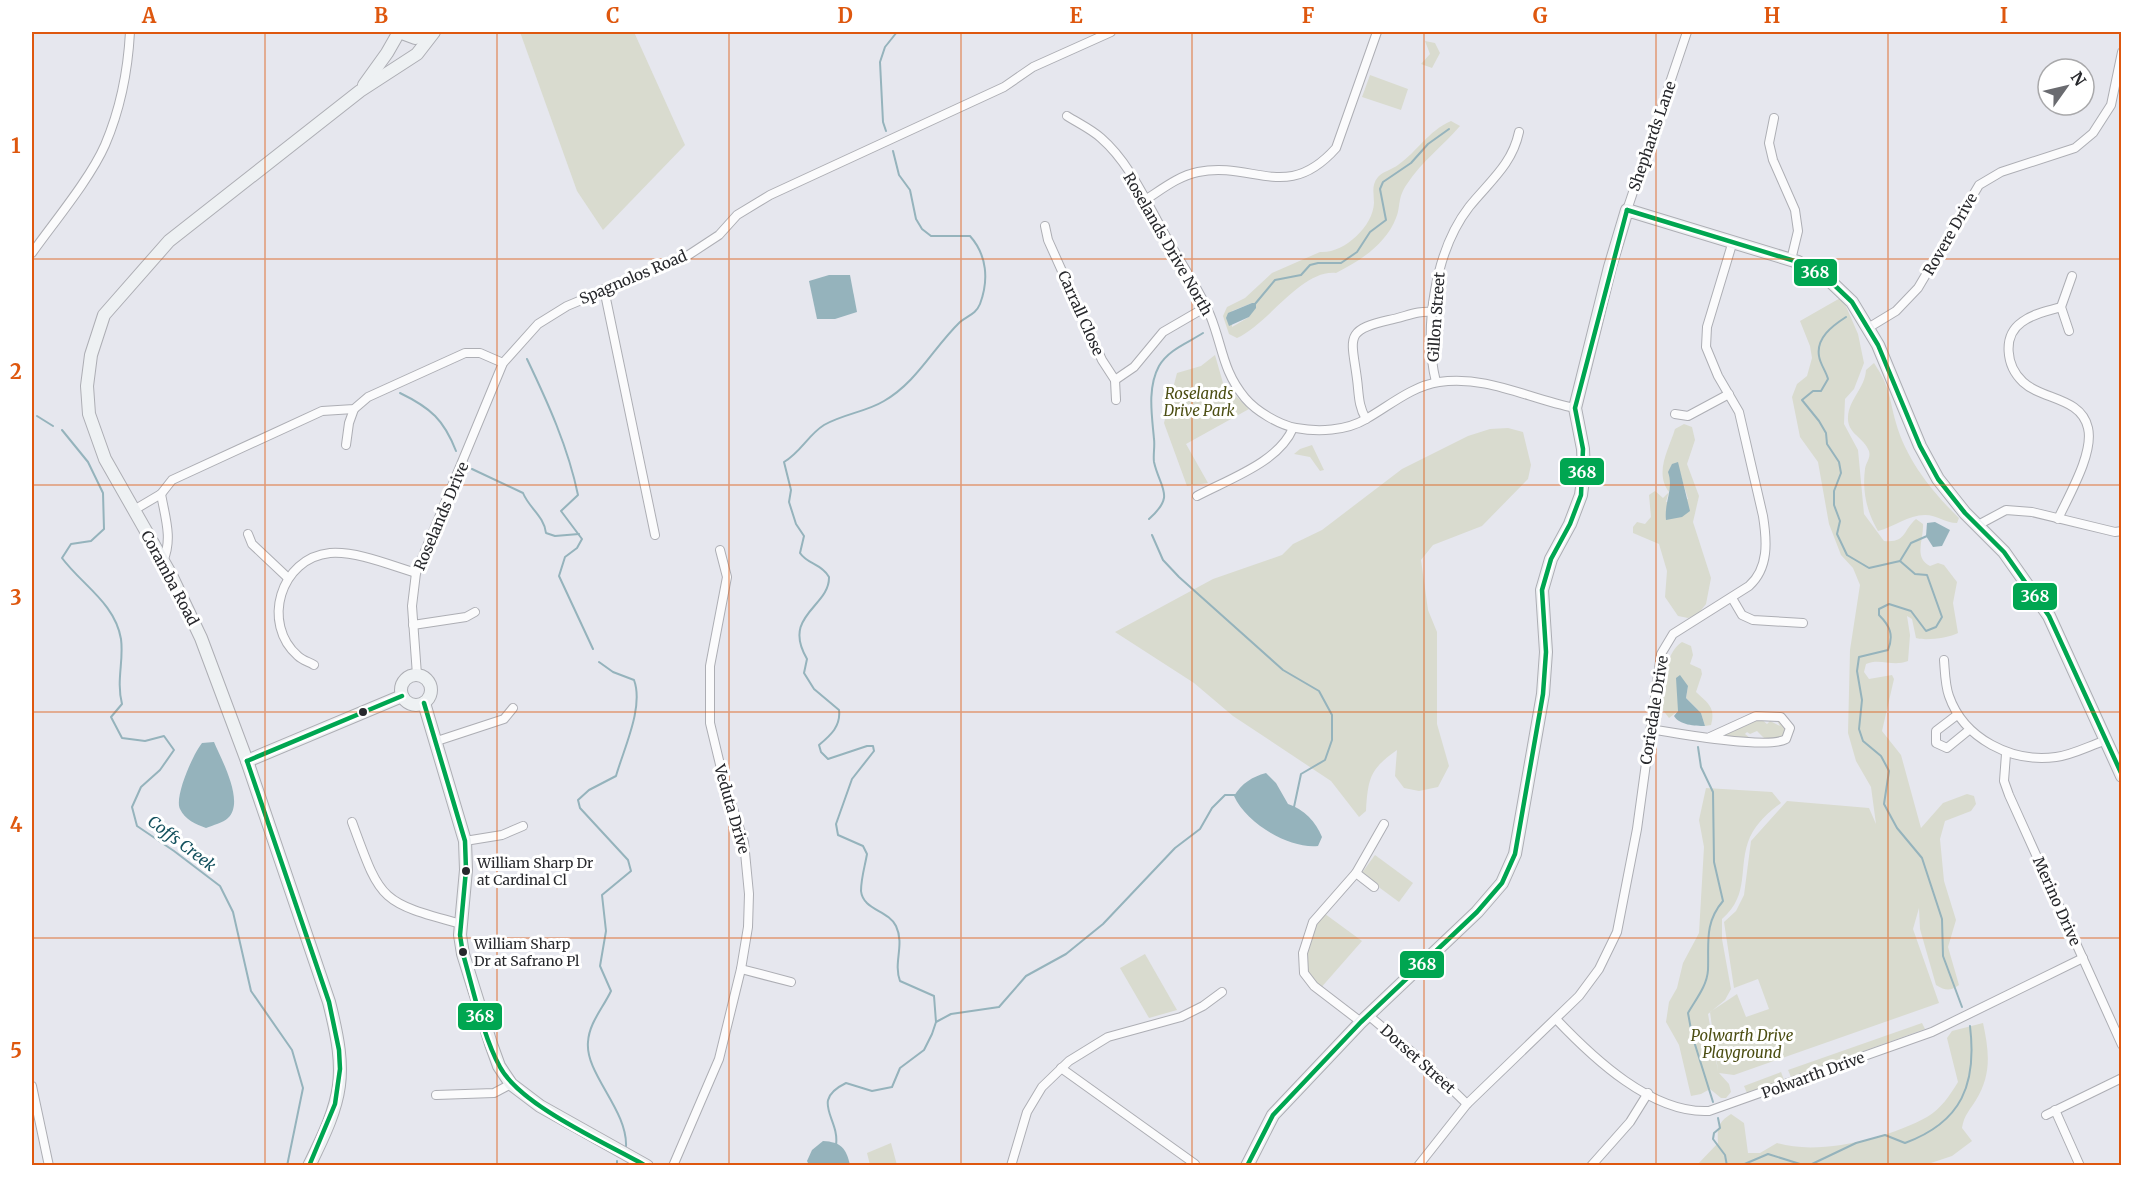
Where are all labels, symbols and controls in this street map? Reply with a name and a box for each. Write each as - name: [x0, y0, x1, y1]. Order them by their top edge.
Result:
- text: A: [141, 3, 157, 28]
- text: B: [374, 3, 388, 28]
- text: C: [606, 3, 620, 28]
- text: D: [837, 3, 853, 28]
- text: E: [1069, 3, 1083, 28]
- text: F: [1302, 3, 1315, 28]
- text: G: [1533, 3, 1548, 28]
- text: H: [1764, 3, 1780, 28]
- text: I: [2000, 3, 2008, 28]
- north arrow: [2036, 57, 2096, 117]
- text: N: [2067, 68, 2090, 90]
- street label: Shephards Lane: [1624, 78, 1680, 194]
- text: 1: [11, 133, 21, 158]
- street label: Roselands Drive North: [1119, 169, 1217, 319]
- street label: Rovere Drive: [1919, 189, 1981, 279]
- street label: Spagnolos Road: [576, 246, 690, 308]
- line badge: 368: [1793, 258, 1838, 287]
- text: 368: [1801, 262, 1829, 282]
- street label: Carrall Close: [1054, 268, 1108, 358]
- street label: Gillon Street: [1423, 271, 1449, 363]
- text: 2: [10, 359, 22, 384]
- park label: Roselands Drive Park: [1162, 384, 1235, 420]
- line badge: 368: [1559, 457, 1605, 486]
- street label: Roselands Drive: [410, 459, 472, 573]
- text: 368: [1568, 462, 1596, 482]
- street label: Coramba Road: [137, 527, 203, 629]
- line badge: 368: [2012, 582, 2058, 611]
- text: 3: [10, 585, 22, 610]
- text: 368: [2021, 586, 2049, 606]
- street label: Coriedale Drive: [1636, 654, 1672, 766]
- unlabelled marker: [357, 706, 369, 718]
- street label: Veduta Drive: [710, 761, 754, 856]
- water label: Coffs Creek: [144, 811, 220, 875]
- text: 4: [10, 812, 23, 837]
- place label: William Sharp Dr at Cardinal Cl: [476, 854, 593, 889]
- street label: Merino Drive: [2029, 854, 2085, 949]
- marker: William Sharp Dr at Cardinal Cl: [460, 865, 472, 877]
- place label: William Sharp Dr at Safrano Pl: [473, 935, 580, 970]
- marker: William Sharp Dr at Safrano Pl: [457, 946, 469, 958]
- line badge: 368: [1399, 950, 1445, 979]
- text: 368: [1408, 954, 1436, 974]
- line badge: 368: [457, 1002, 503, 1031]
- text: 368: [466, 1006, 494, 1026]
- street label: Dorset Street: [1377, 1020, 1460, 1098]
- park label: Polwarth Drive Playground: [1691, 1026, 1794, 1062]
- text: 5: [10, 1038, 22, 1063]
- street label: Polwarth Drive: [1759, 1048, 1867, 1102]

